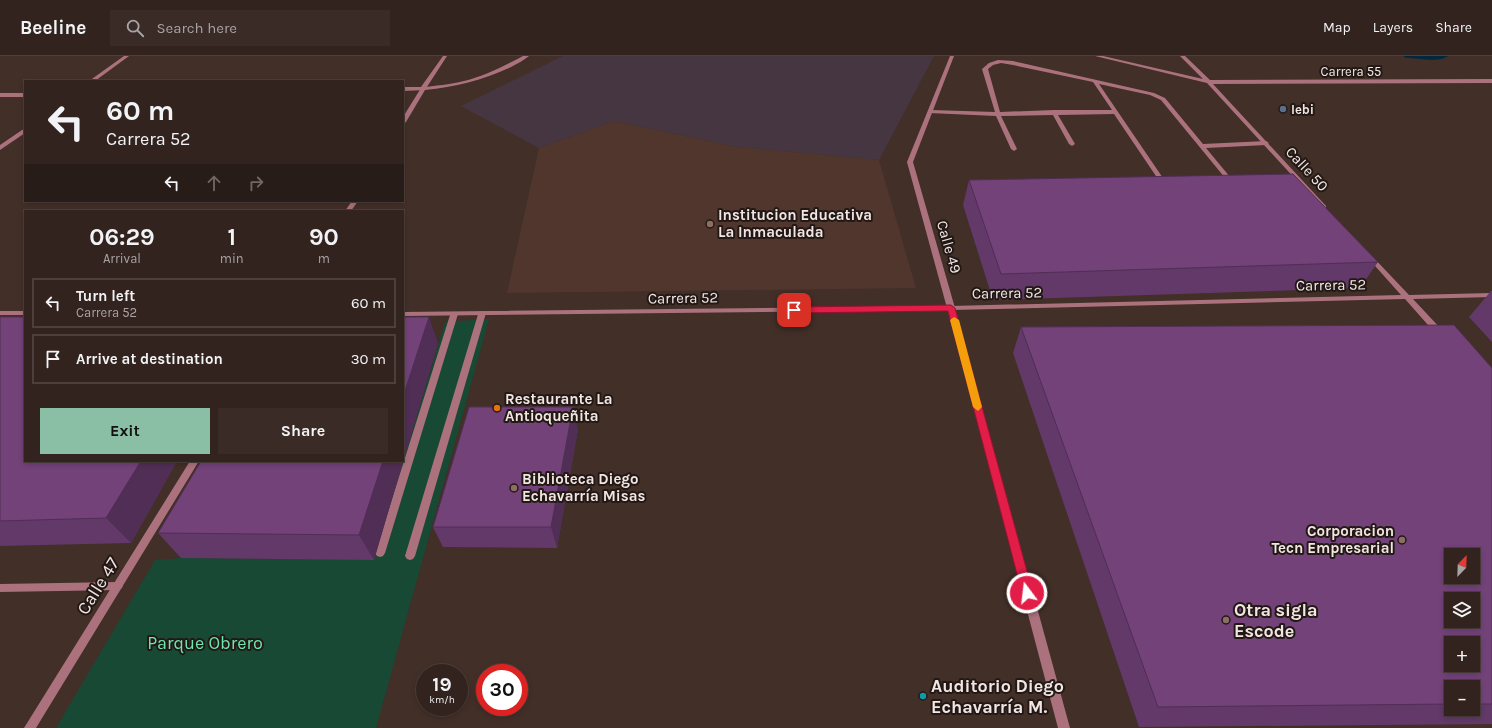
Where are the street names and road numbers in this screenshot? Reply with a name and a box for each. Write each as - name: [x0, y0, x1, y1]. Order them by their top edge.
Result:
- street label: Carrera 55: [1321, 64, 1381, 79]
- street label: Calle 50: [1282, 143, 1332, 195]
- street label: Calle 49: [933, 218, 965, 276]
- street label: Carrera 52: [1296, 275, 1366, 295]
- street label: Carrera 52: [972, 283, 1042, 303]
- street label: Carrera 52: [648, 288, 718, 308]
- street label: Calle 47: [72, 553, 124, 619]

